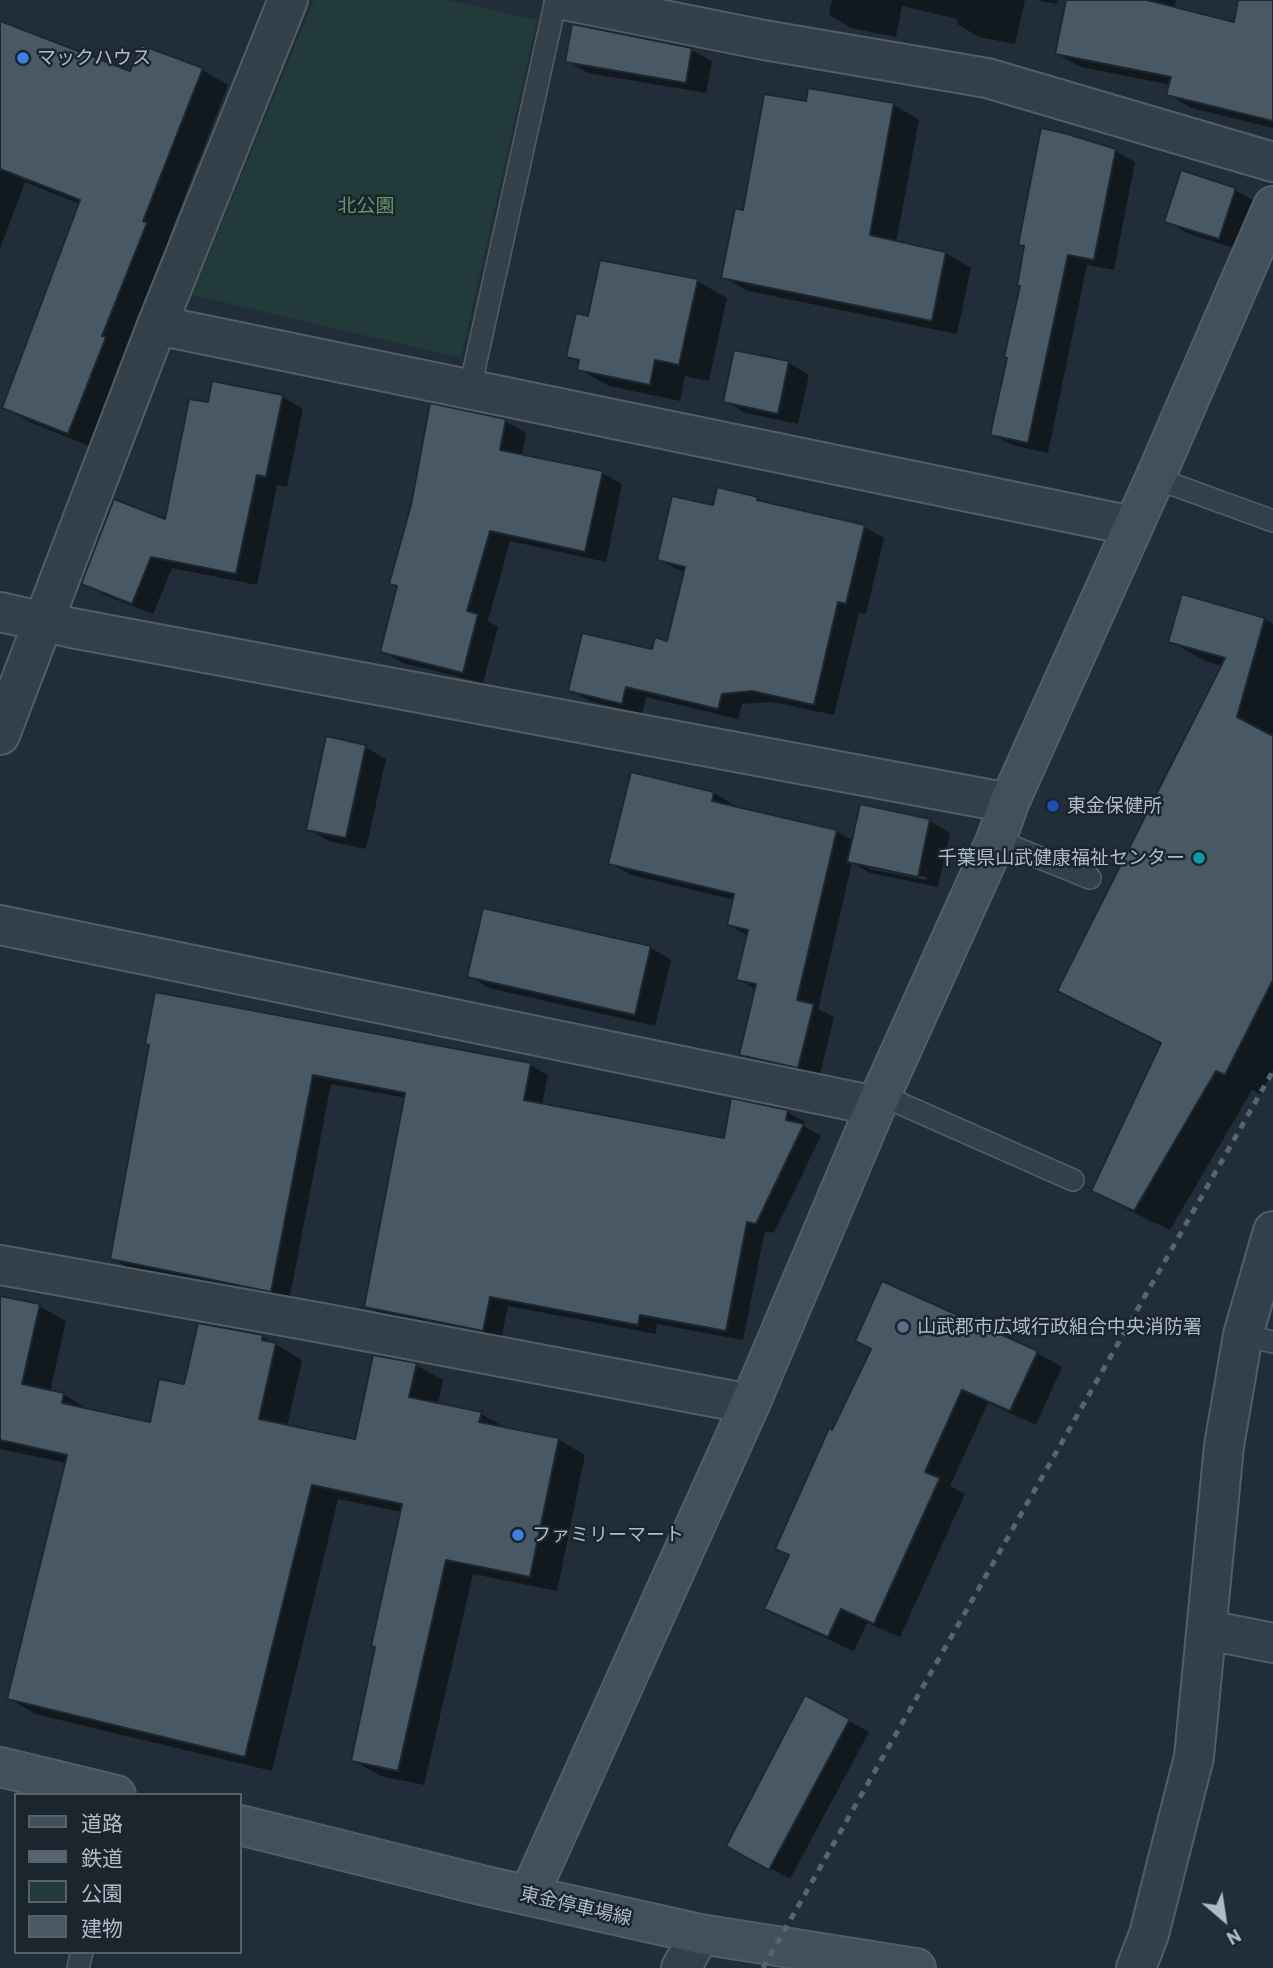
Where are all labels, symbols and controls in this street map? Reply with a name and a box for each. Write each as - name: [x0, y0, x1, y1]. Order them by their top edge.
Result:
- place label: マックハウス: [37, 47, 151, 69]
- marker: マックハウス: [15, 50, 31, 66]
- park label: 北公園: [338, 195, 394, 217]
- place label: 東金保健所: [1067, 795, 1162, 817]
- marker: 東金保健所: [1045, 798, 1061, 814]
- place label: 千葉県山武健康福祉センター: [938, 847, 1185, 869]
- marker: 千葉県山武健康福祉センター: [1191, 850, 1207, 866]
- place label: 山武郡市広域行政組合中央消防署: [917, 1316, 1202, 1338]
- marker: 山武郡市広域行政組合中央消防署: [895, 1319, 911, 1335]
- place label: ファミリーマート: [532, 1524, 684, 1546]
- marker: ファミリーマート: [510, 1527, 526, 1543]
- legend: [14, 1793, 242, 1954]
- text: 道路: [81, 1810, 123, 1835]
- text: 鉄道: [81, 1845, 123, 1870]
- text: 公園: [81, 1880, 123, 1905]
- street label: 東金停車場線: [518, 1882, 634, 1930]
- north arrow: [1189, 1884, 1259, 1954]
- text: 建物: [81, 1915, 123, 1940]
- text: N: [1223, 1925, 1246, 1951]

